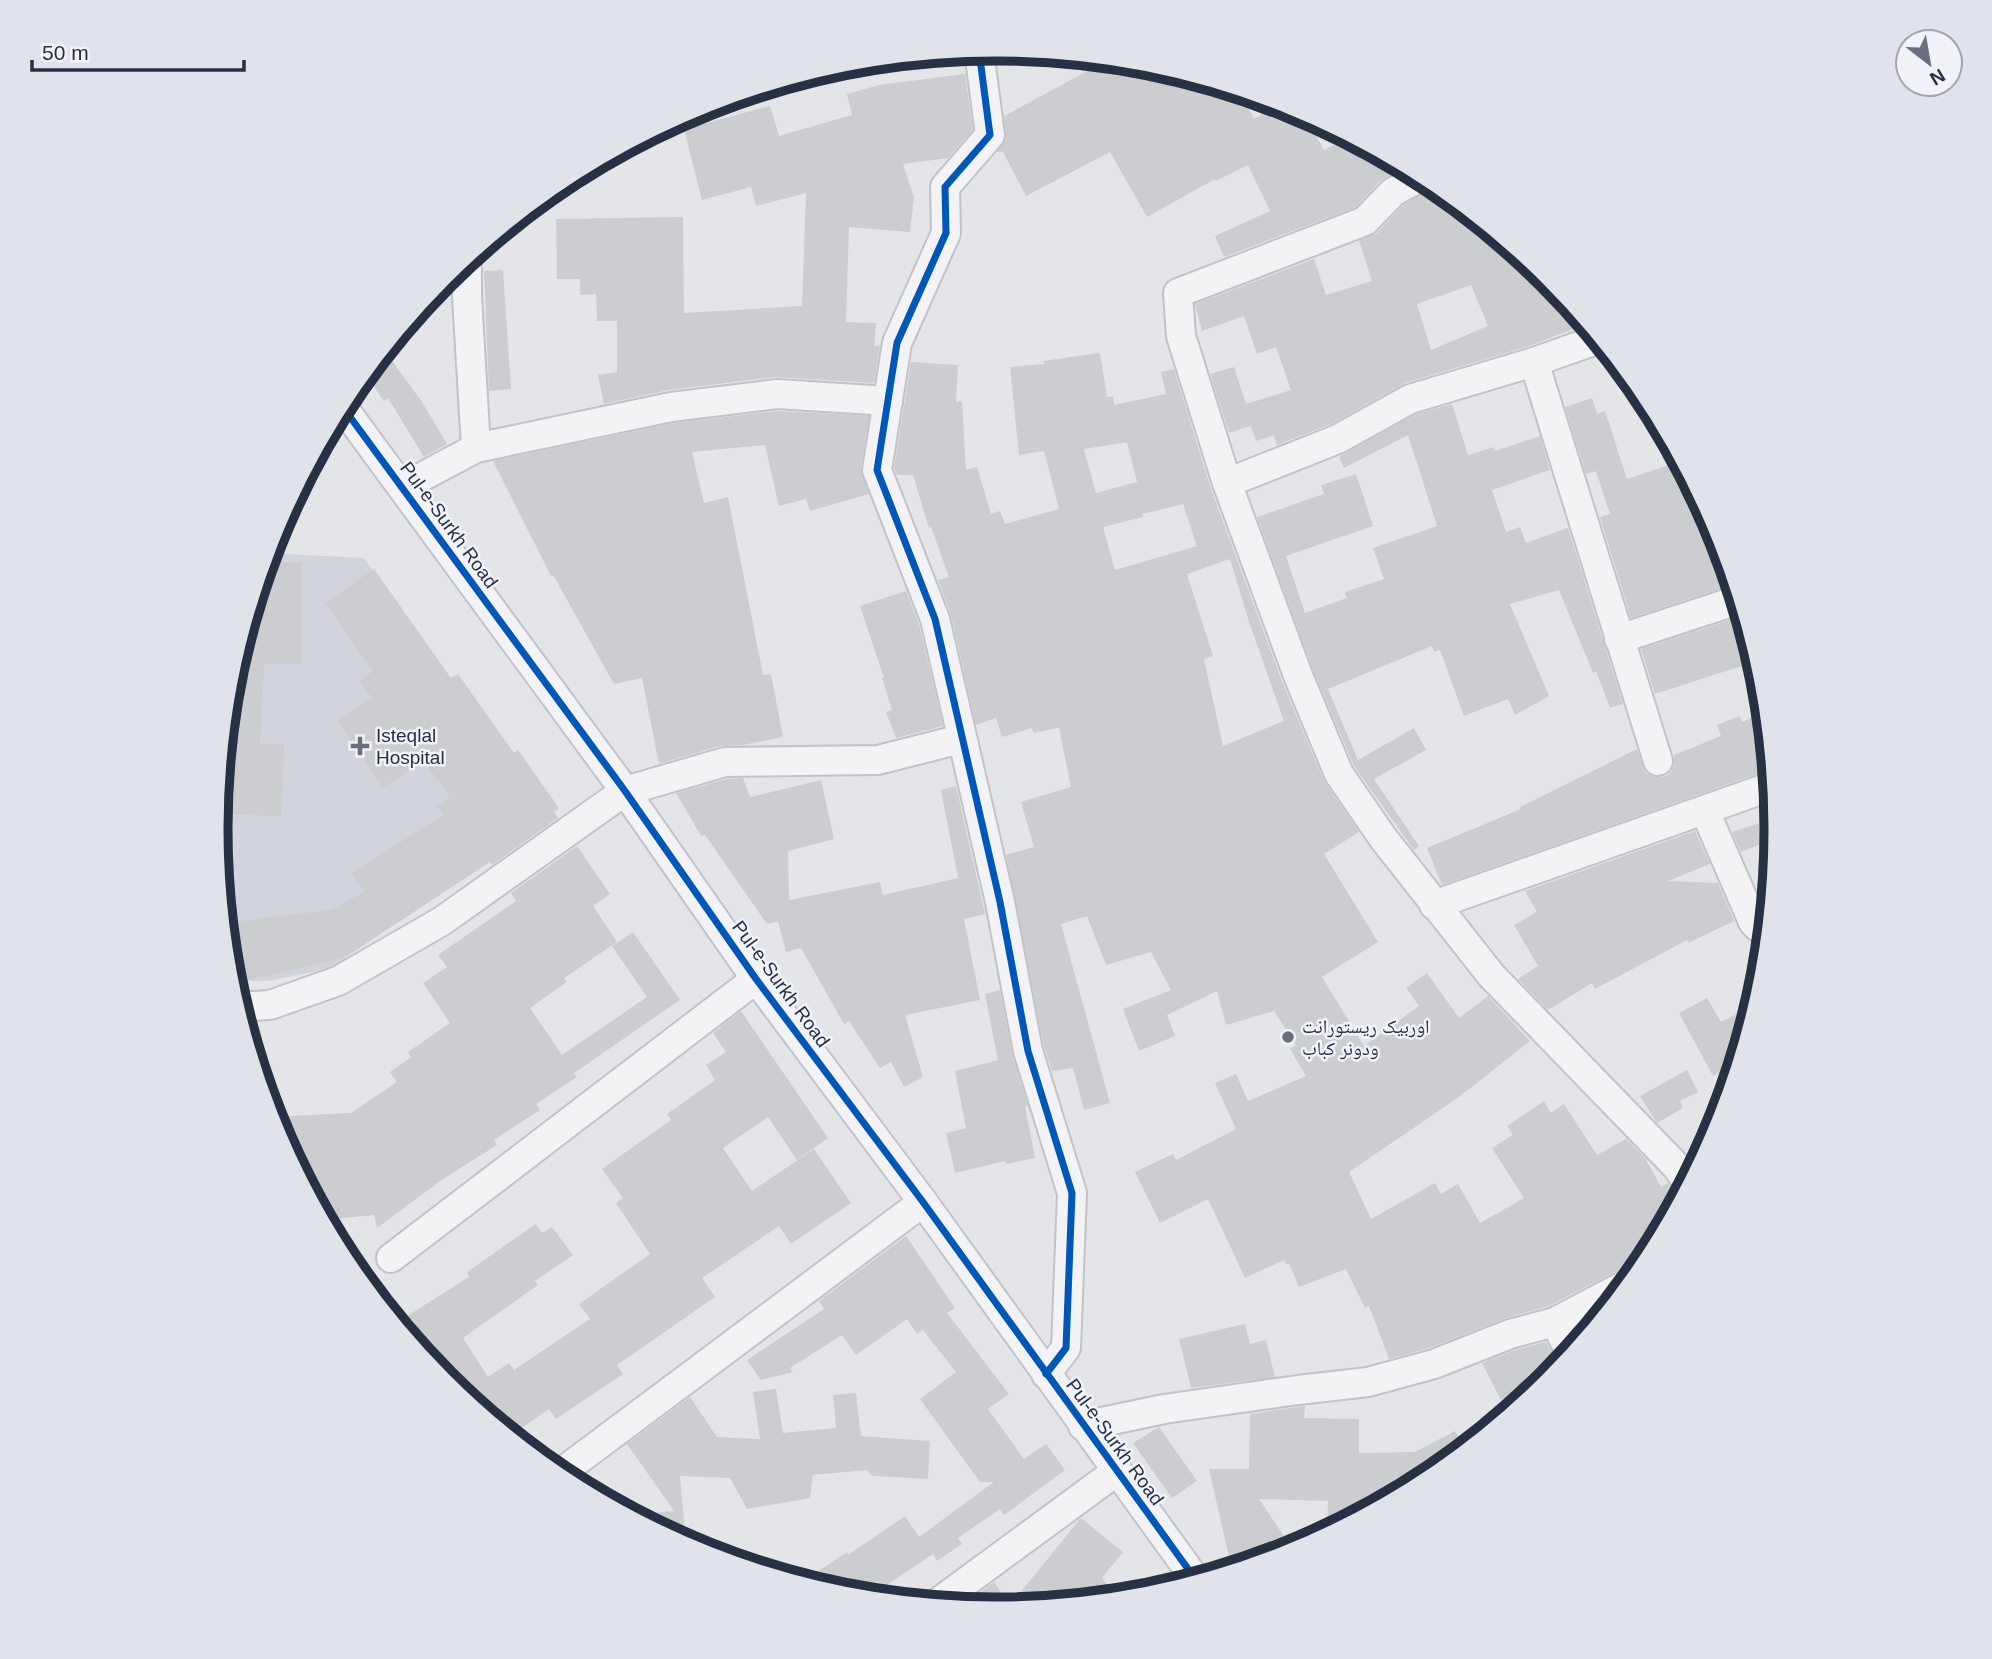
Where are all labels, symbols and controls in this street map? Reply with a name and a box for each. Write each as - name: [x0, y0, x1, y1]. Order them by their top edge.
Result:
- scale bar: [32, 28, 243, 72]
- north arrow: [1894, 28, 1964, 98]
- text: 50 m: [42, 41, 89, 64]
- text: N: [1926, 65, 1949, 90]
- street label: Pul-e-Surkh Road: [396, 458, 502, 592]
- place label: Isteqlal Hospital: [376, 725, 445, 768]
- marker: Isteqlal Hospital: [350, 736, 370, 756]
- street label: Pul-e-Surkh Road: [728, 917, 834, 1051]
- place label: اوربیک ریستورانت ودونر کباب: [1302, 1016, 1430, 1060]
- marker: اوربیک ریستورانت ودونر کباب: [1280, 1029, 1296, 1045]
- street label: Pul-e-Surkh Road: [1062, 1375, 1168, 1509]

